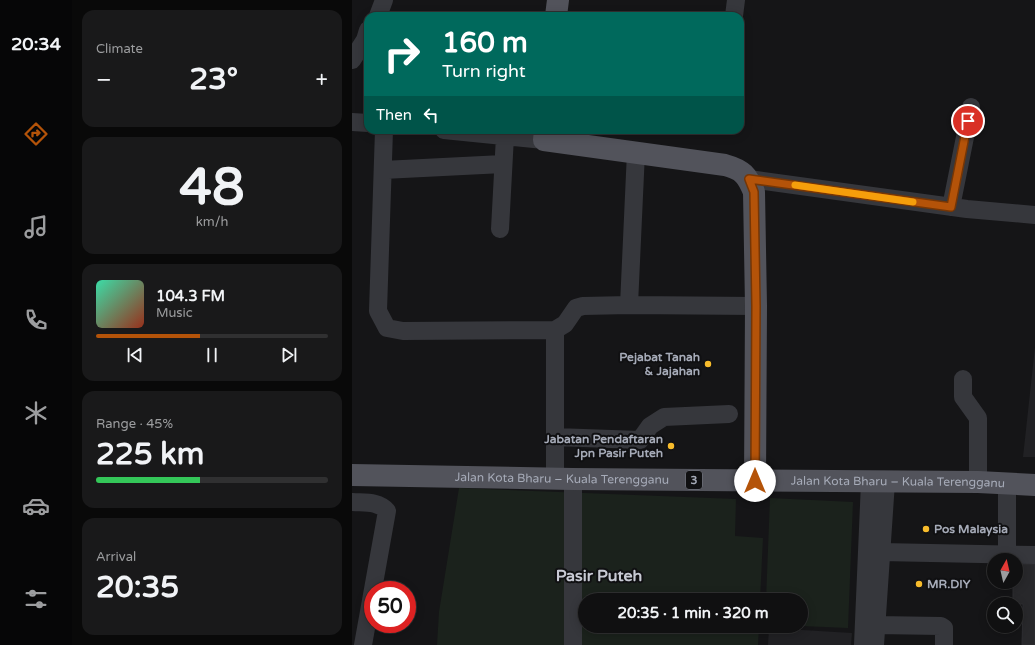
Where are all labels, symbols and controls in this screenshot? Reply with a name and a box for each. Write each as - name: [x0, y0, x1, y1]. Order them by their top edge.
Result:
- text: 160 m: [442, 26, 528, 60]
- icon: right: [376, 28, 428, 80]
- text: 20:34: [11, 33, 61, 55]
- text: Climate: [96, 41, 143, 57]
- text: Turn right: [442, 60, 526, 82]
- text: 23°: [189, 61, 238, 98]
- text: −: [96, 67, 112, 93]
- text: +: [316, 67, 328, 93]
- icon: left: [420, 104, 442, 126]
- pin: [951, 104, 985, 138]
- text: Then: [376, 106, 412, 124]
- icon: arrive: [957, 110, 979, 132]
- icon: directions: [22, 120, 50, 148]
- text: 48: [179, 156, 245, 219]
- icon: music: [22, 213, 50, 241]
- text: km/h: [196, 214, 228, 230]
- text: 104.3 FM: [156, 287, 225, 305]
- text: Music: [156, 305, 193, 321]
- icon: phone: [22, 306, 50, 334]
- icon: previous: [124, 344, 146, 366]
- icon: pause: [201, 344, 223, 366]
- icon: next: [278, 344, 300, 366]
- place label: Pejabat Tanah & Jajahan: [619, 350, 700, 379]
- marker: Pejabat Tanah & Jajahan: [703, 359, 713, 369]
- icon: climate: [22, 399, 50, 427]
- text: Range · 45%: [96, 416, 173, 432]
- place label: Jabatan Pendaftaran Jpn Pasir Puteh: [543, 432, 663, 461]
- text: 225 km: [96, 436, 204, 473]
- marker: Jabatan Pendaftaran Jpn Pasir Puteh: [666, 441, 676, 451]
- position arrow: [734, 460, 776, 502]
- street label: Jalan Kota Bharu – Kuala Terengganu: [455, 470, 669, 487]
- road number: 3: [686, 471, 702, 489]
- street label: Jalan Kota Bharu – Kuala Terengganu: [791, 474, 1005, 490]
- icon: car: [22, 492, 50, 520]
- place label: Pos Malaysia: [934, 522, 1008, 537]
- marker: Pos Malaysia: [921, 524, 931, 534]
- text: Arrival: [96, 549, 136, 565]
- north arrow: [987, 553, 1023, 589]
- map controls: [987, 553, 1023, 633]
- district label: Pasir Puteh: [556, 566, 642, 586]
- text: 20:35: [96, 569, 179, 606]
- place label: MR.DIY: [927, 577, 971, 591]
- marker: MR.DIY: [914, 579, 924, 589]
- speed limit sign: 50: [364, 581, 416, 633]
- icon: filters: [22, 585, 50, 613]
- button: search: [987, 597, 1023, 633]
- text: 20:35 · 1 min · 320 m: [618, 604, 768, 622]

